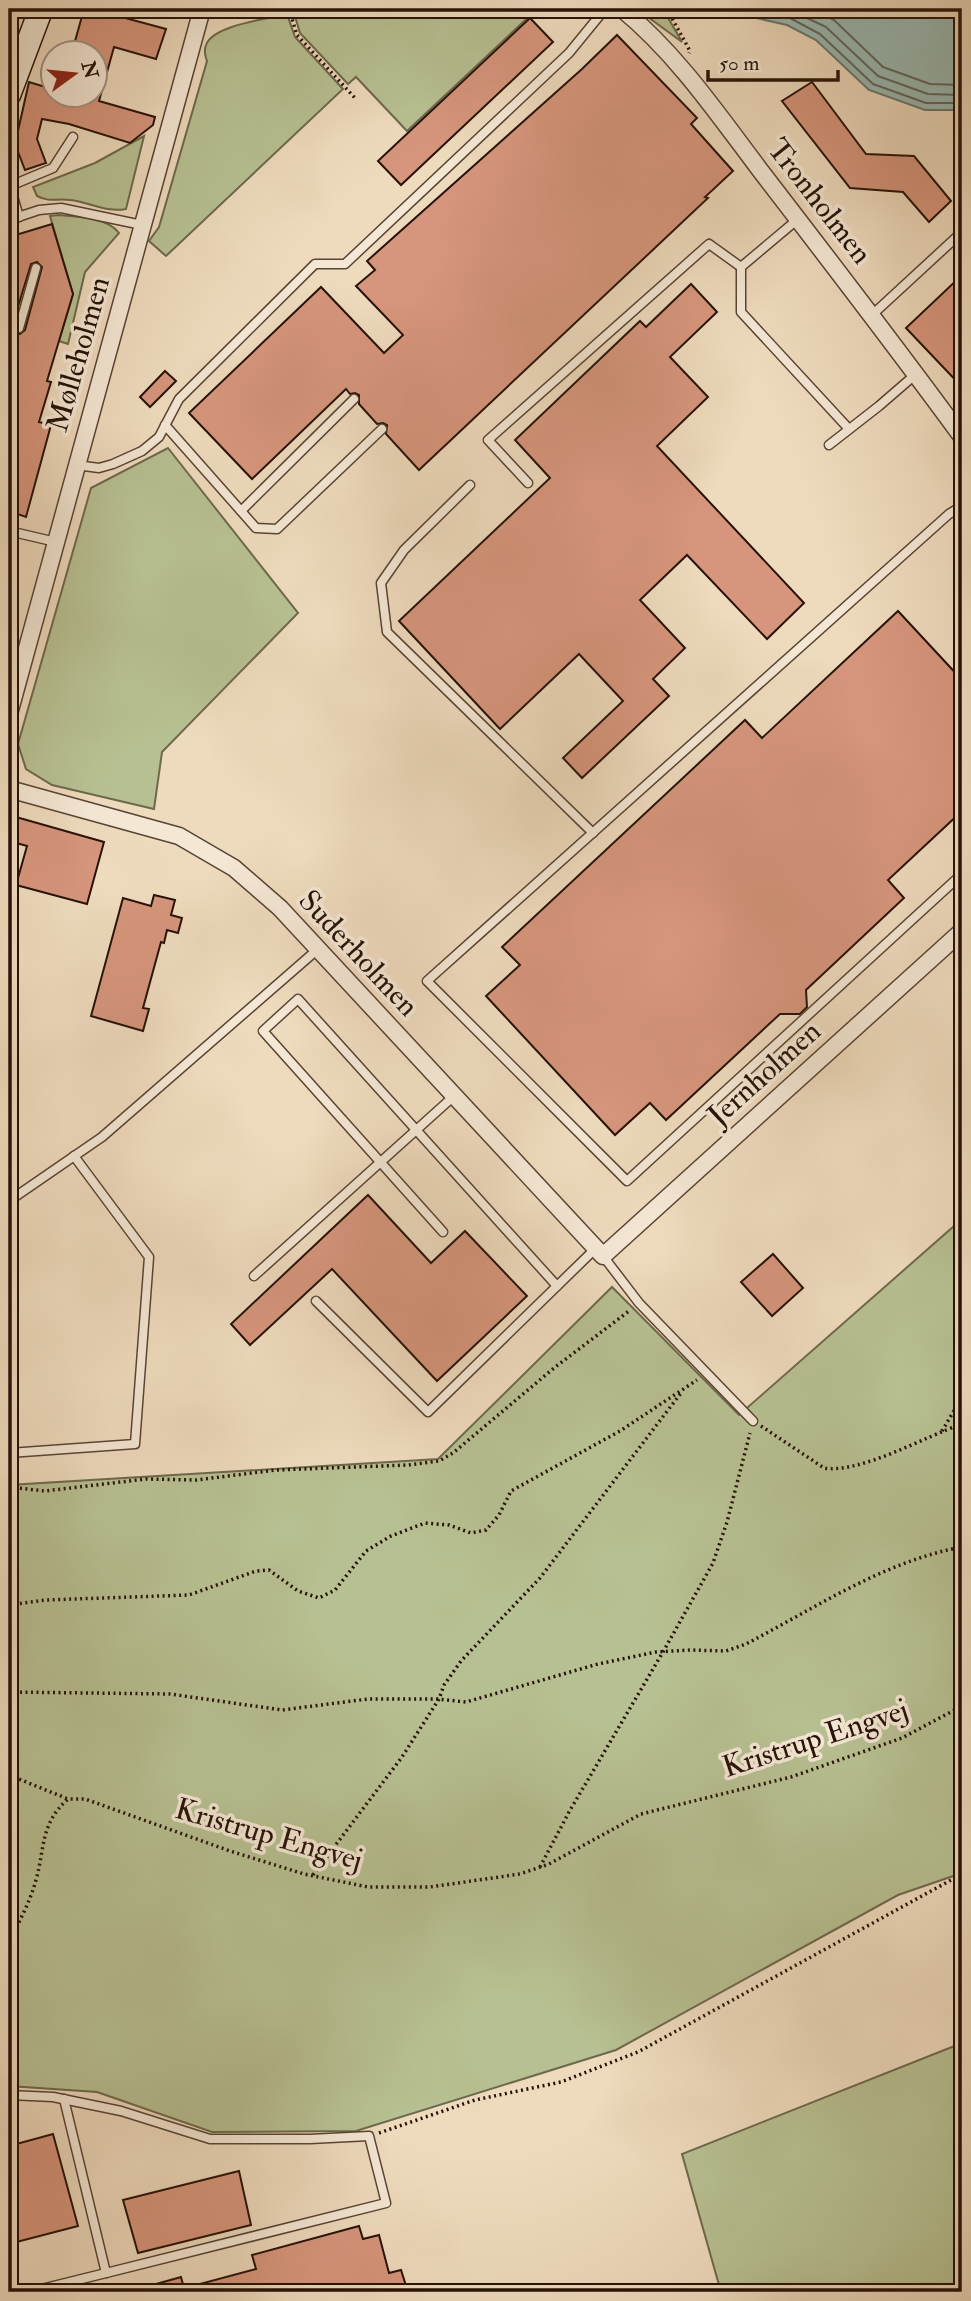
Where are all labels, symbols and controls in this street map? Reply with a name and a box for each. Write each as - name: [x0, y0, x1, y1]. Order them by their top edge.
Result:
- north arrow: [38, 38, 108, 108]
- scale bar: [708, 38, 838, 82]
- text: 50 m: [719, 50, 760, 77]
- text: N: [75, 58, 104, 82]
- street label: Tronholmen: [759, 131, 880, 271]
- street label: Mølleholmen: [39, 272, 118, 436]
- street label: Suderholmen: [291, 882, 427, 1024]
- street label: Jernholmen: [699, 1013, 829, 1135]
- street label: Kristrup Engvej: [718, 1691, 913, 1786]
- street label: Kristrup Engvej: [171, 1790, 367, 1879]

